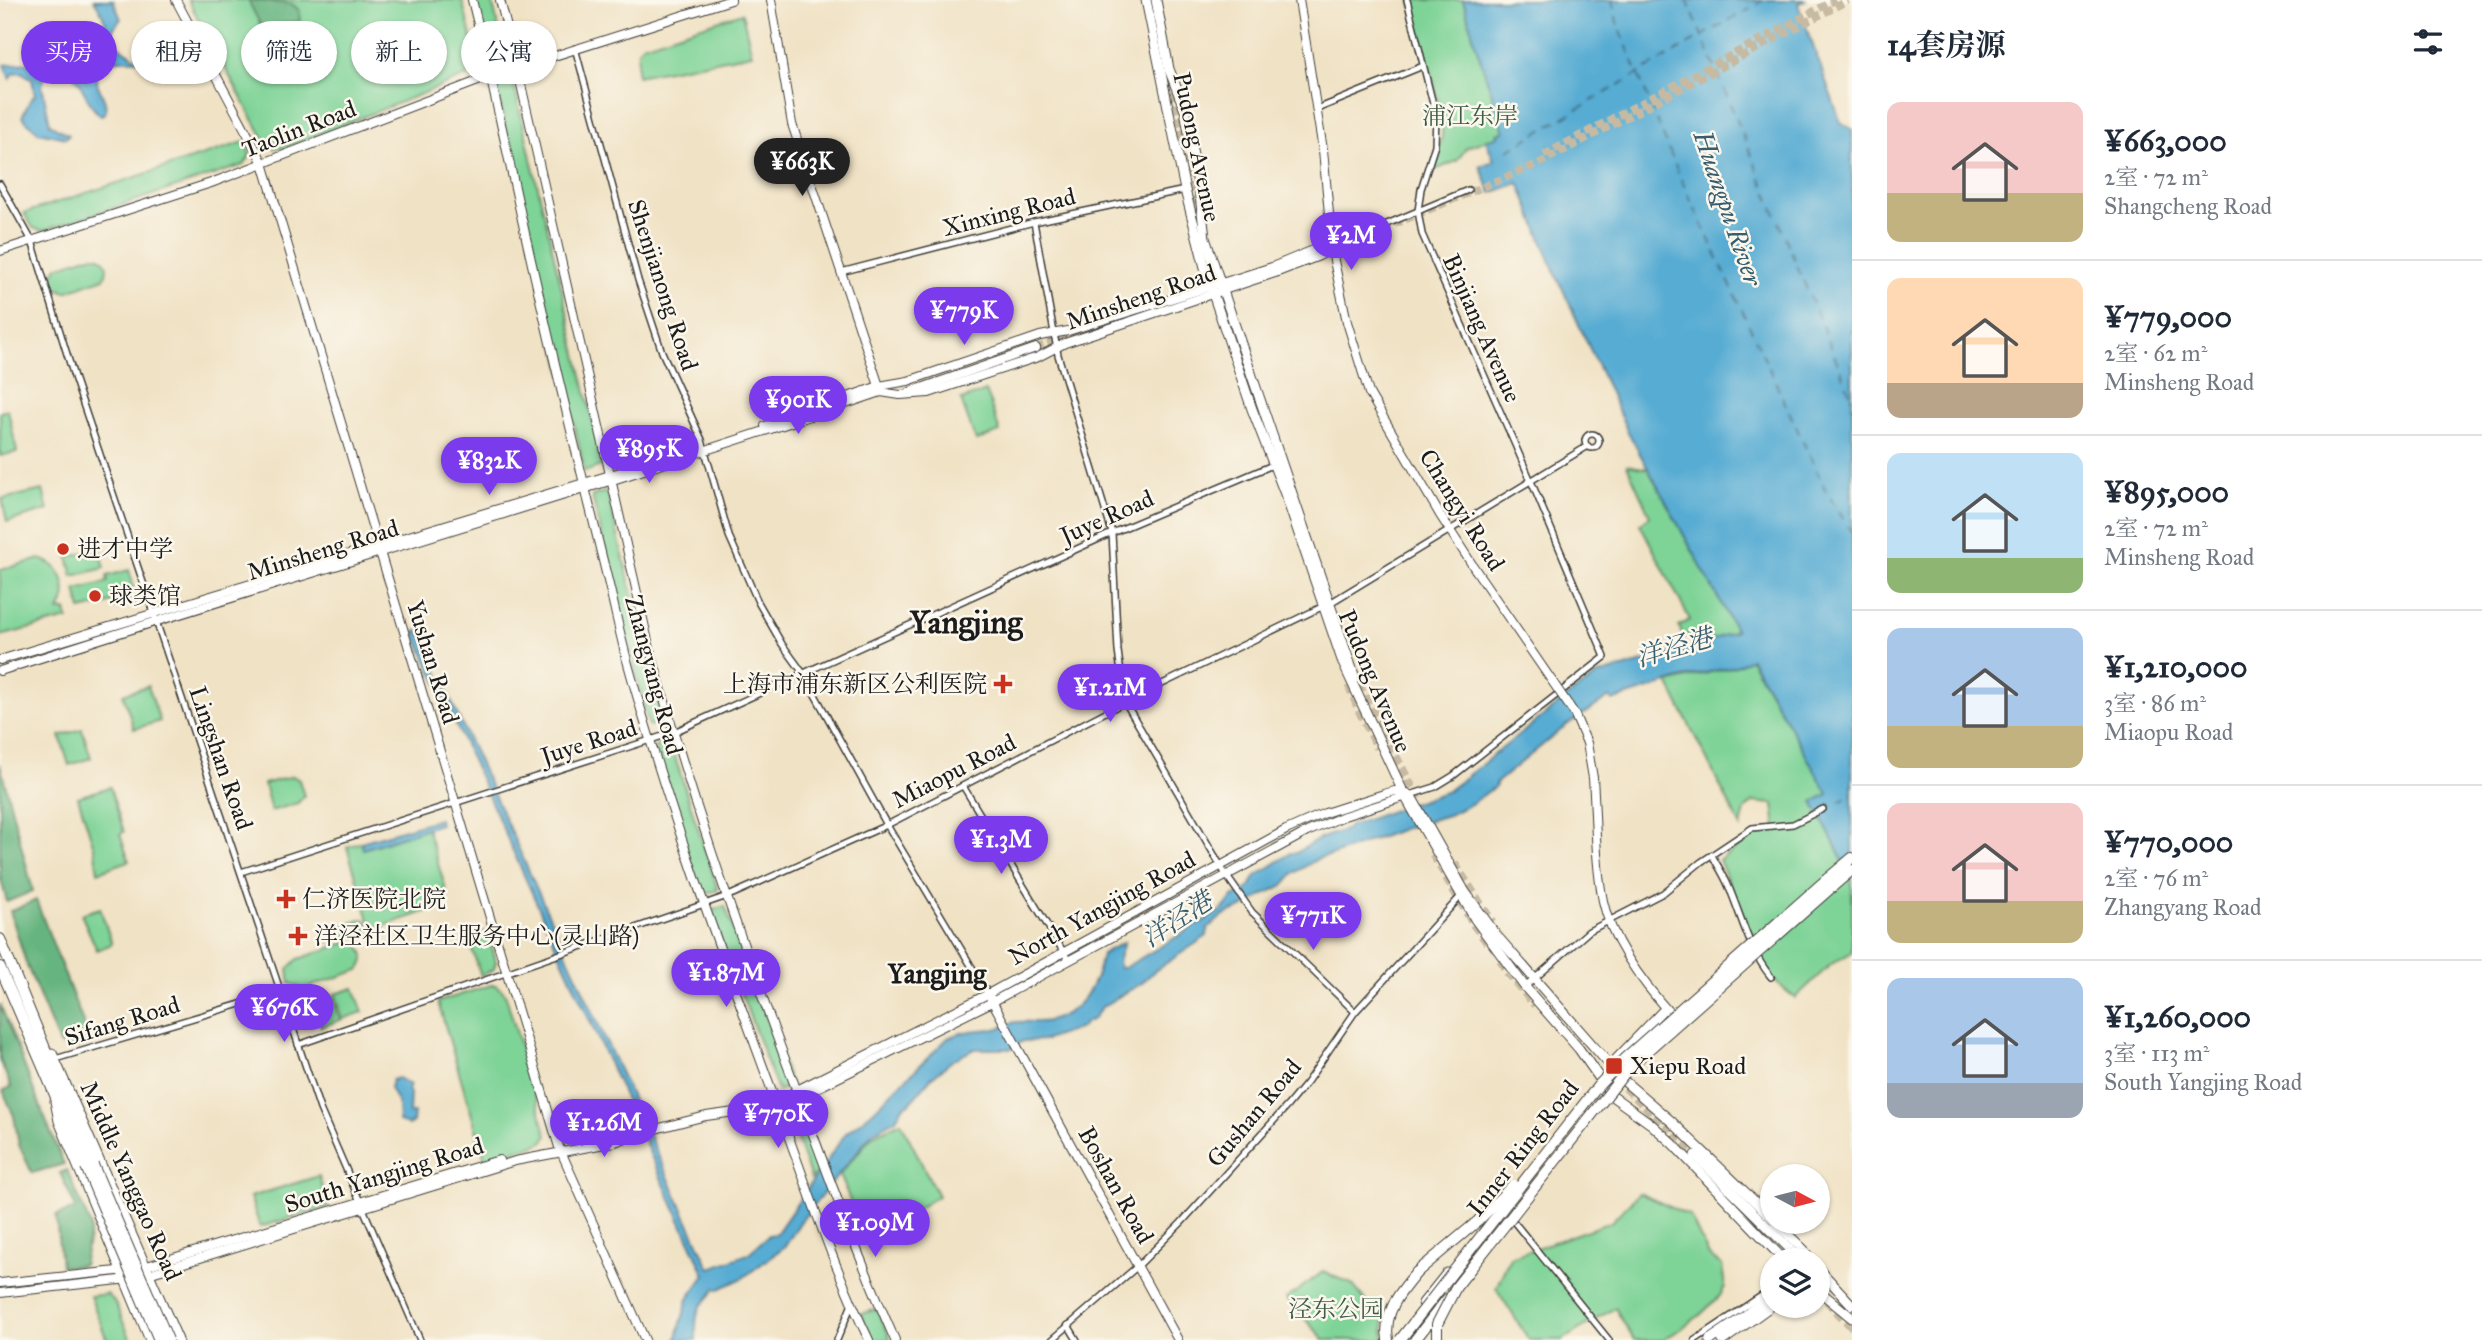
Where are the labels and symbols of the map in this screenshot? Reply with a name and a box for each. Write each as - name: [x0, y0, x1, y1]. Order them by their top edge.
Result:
- street label: Pudong Avenue: [1167, 69, 1228, 225]
- street label: Taolin Road: [238, 94, 360, 164]
- park label: 浦江东岸: [1422, 101, 1518, 131]
- water label: Huangpu River: [1685, 125, 1770, 291]
- pin: ¥663K: [753, 138, 851, 198]
- street label: Xinxing Road: [939, 181, 1079, 243]
- street label: Shenjianong Road: [621, 196, 705, 374]
- pin: ¥2M: [1317, 212, 1385, 272]
- street label: Binjiang Avenue: [1436, 249, 1528, 407]
- street label: Minsheng Road: [1062, 257, 1220, 337]
- pin: ¥779K: [915, 288, 1013, 347]
- pin: ¥901K: [749, 376, 847, 436]
- pin: ¥895K: [600, 426, 698, 485]
- pin: ¥832K: [440, 438, 538, 497]
- street label: Changyi Road: [1413, 443, 1511, 577]
- street label: Juye Road: [1053, 483, 1158, 552]
- street label: Minsheng Road: [244, 513, 402, 587]
- place label: 进才中学: [77, 534, 173, 564]
- marker: 进才中学: [55, 541, 71, 557]
- place label: 球类馆: [109, 581, 181, 611]
- marker: 球类馆: [87, 588, 103, 604]
- street label: Zhangyang Road: [618, 592, 690, 758]
- street label: Yushan Road: [400, 596, 466, 728]
- district label: Yangjing: [910, 603, 1024, 642]
- street label: Pudong Avenue: [1331, 605, 1419, 757]
- water label: 洋泾港: [1632, 620, 1719, 673]
- pin: ¥1.21M: [1053, 664, 1167, 724]
- place label: 上海市浦东新区公利医院: [723, 669, 987, 699]
- marker: 上海市浦东新区公利医院: [993, 674, 1013, 694]
- street label: Lingshan Road: [182, 682, 260, 834]
- street label: Juye Road: [534, 712, 641, 773]
- street label: Miaopu Road: [887, 727, 1021, 815]
- pin: ¥1.3M: [952, 816, 1050, 876]
- street label: North Yangjing Road: [1003, 844, 1201, 972]
- water label: 洋泾港: [1136, 883, 1221, 954]
- place label: 仁济医院北院: [302, 884, 446, 914]
- marker: 仁济医院北院: [276, 889, 296, 909]
- pin: ¥771K: [1264, 892, 1362, 952]
- place label: 洋泾社区卫生服务中心(灵山路): [314, 921, 639, 951]
- marker: 洋泾社区卫生服务中心(灵山路): [288, 926, 308, 946]
- pin: ¥1.87M: [669, 950, 783, 1009]
- district label: Yangjing: [887, 956, 987, 991]
- pin: ¥676K: [235, 984, 333, 1044]
- street label: Sifang Road: [61, 989, 183, 1053]
- place label: Xiepu Road: [1630, 1051, 1746, 1081]
- street label: Gushan Road: [1200, 1053, 1308, 1173]
- marker: Xiepu Road: [1604, 1056, 1624, 1076]
- street label: Inner Ring Road: [1461, 1074, 1585, 1222]
- street label: Middle Yanggao Road: [74, 1077, 188, 1285]
- pin: ¥770K: [729, 1090, 827, 1150]
- pin: ¥1.26M: [547, 1100, 661, 1159]
- street label: Boshan Road: [1071, 1121, 1161, 1249]
- street label: South Yangjing Road: [281, 1130, 487, 1220]
- north arrow: [1760, 1164, 1830, 1234]
- pin: ¥1.09M: [818, 1200, 932, 1259]
- park label: 泾东公园: [1288, 1294, 1384, 1324]

